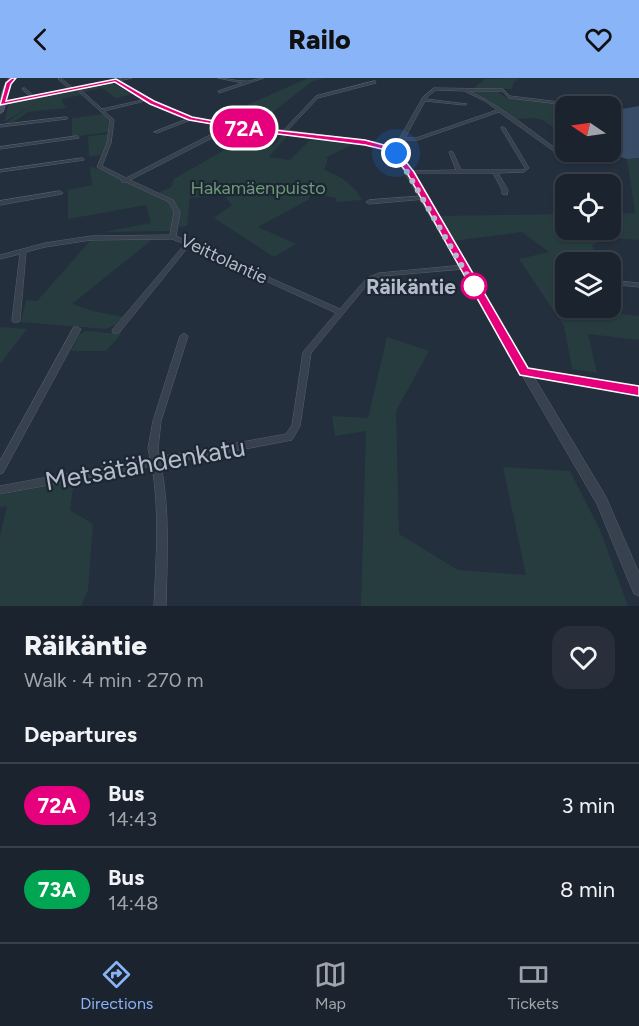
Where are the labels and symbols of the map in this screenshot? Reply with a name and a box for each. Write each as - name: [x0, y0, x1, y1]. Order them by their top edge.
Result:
- north arrow: [555, 96, 621, 162]
- line badge: 72A: [210, 109, 278, 148]
- your location: [381, 138, 411, 168]
- park label: Hakamäenpuisto: [190, 177, 326, 199]
- street label: Veittolantie: [177, 229, 271, 289]
- marker: Räikäntie: [461, 273, 487, 299]
- place label: Räikäntie: [366, 274, 456, 299]
- street label: Metsätähdenkatu: [42, 431, 248, 497]

